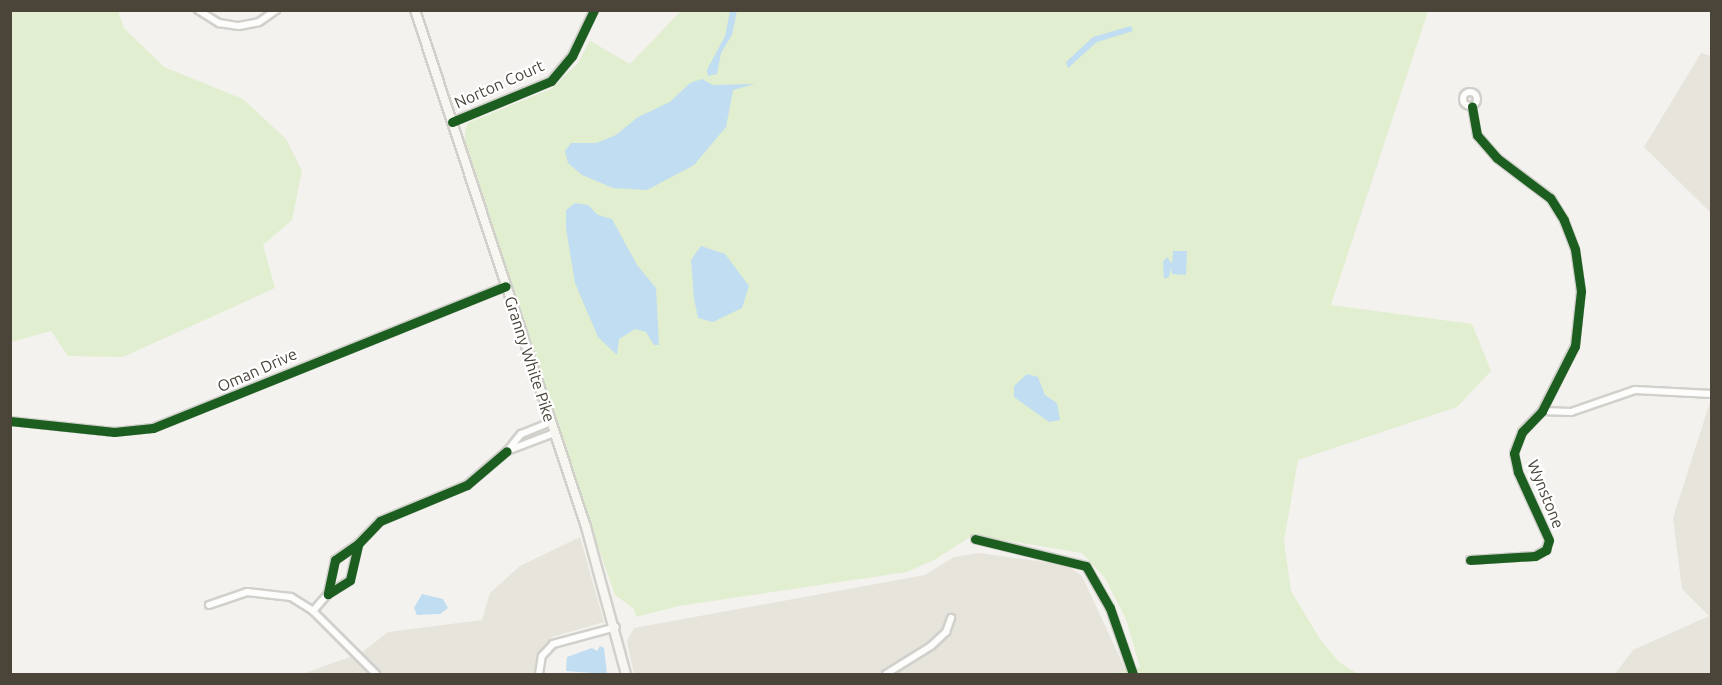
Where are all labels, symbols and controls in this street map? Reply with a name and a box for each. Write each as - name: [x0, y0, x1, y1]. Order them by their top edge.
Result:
- street label: Norton Court: [451, 56, 547, 112]
- street label: Granny White Pike: [501, 294, 559, 424]
- street label: Oman Drive: [214, 344, 300, 396]
- street label: Wynstone: [1524, 457, 1568, 531]

